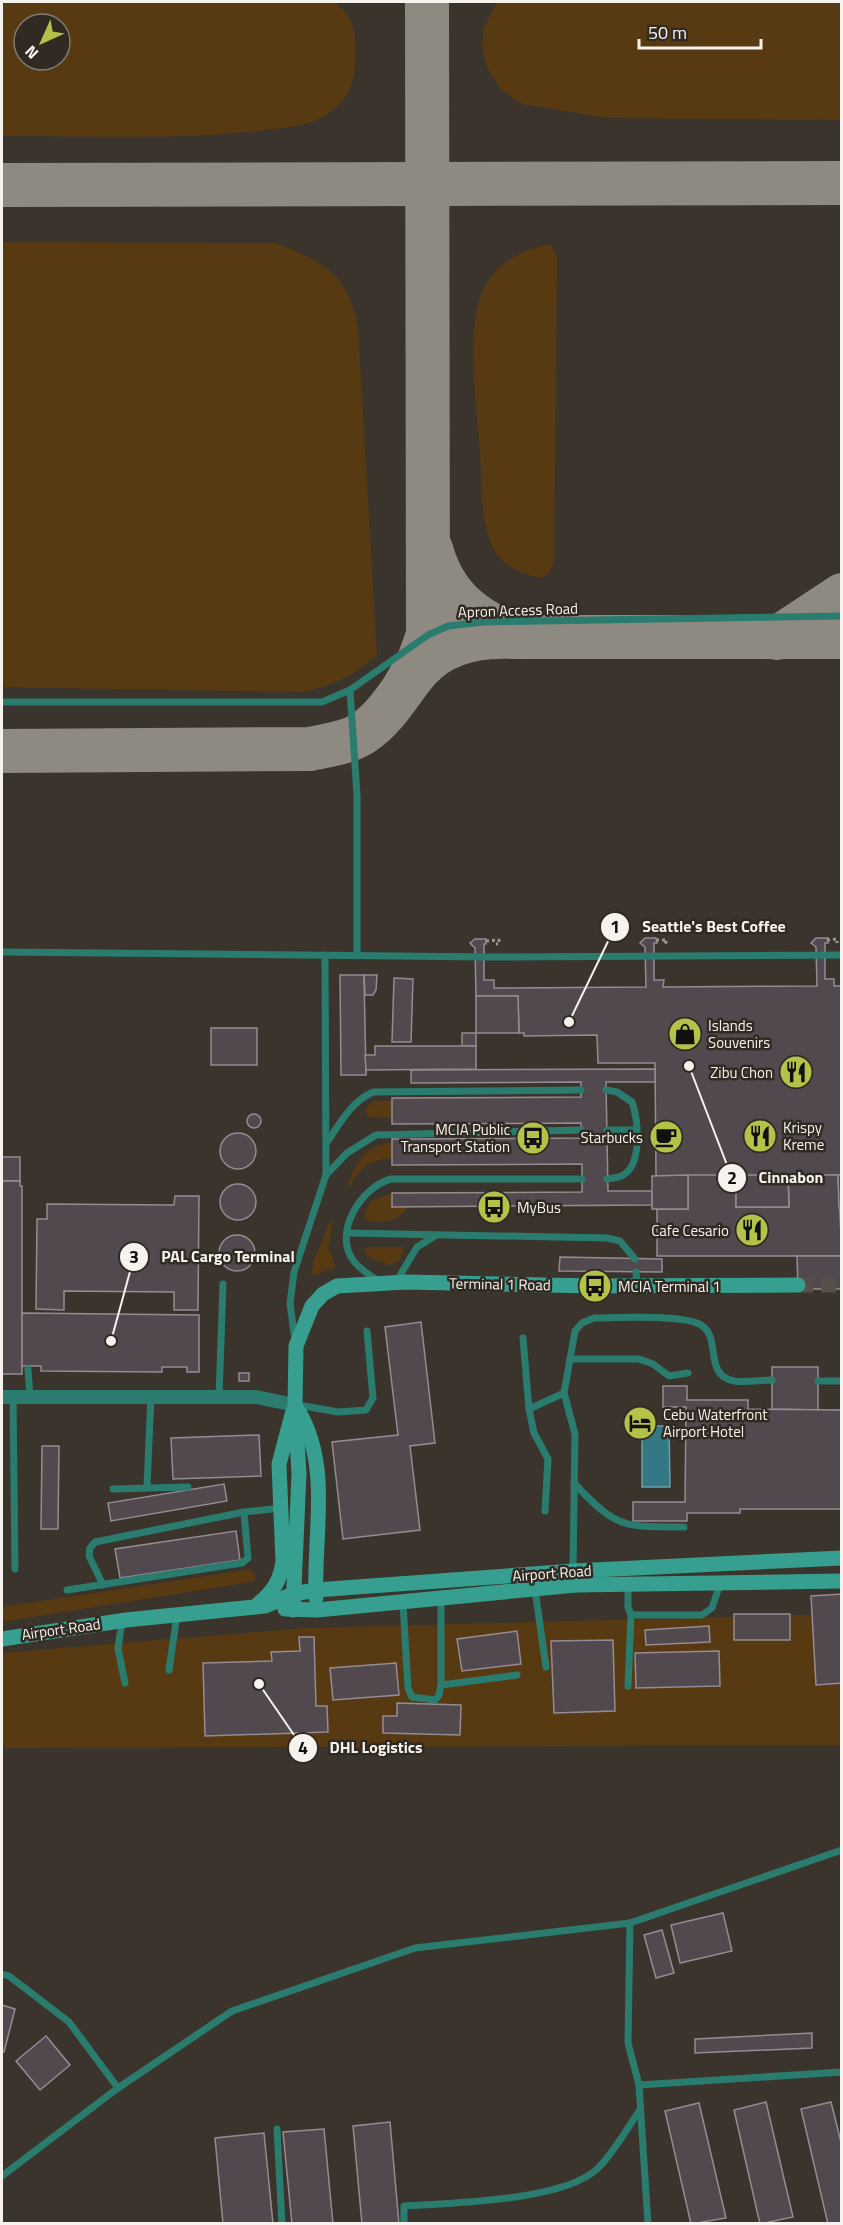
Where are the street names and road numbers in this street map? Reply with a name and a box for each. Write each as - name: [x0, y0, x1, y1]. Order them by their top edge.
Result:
- street label: Apron Access Road: [458, 596, 578, 624]
- street label: Terminal 1 Road: [449, 1272, 551, 1296]
- street label: Airport Road: [512, 1559, 592, 1587]
- street label: Airport Road: [20, 1612, 102, 1646]

